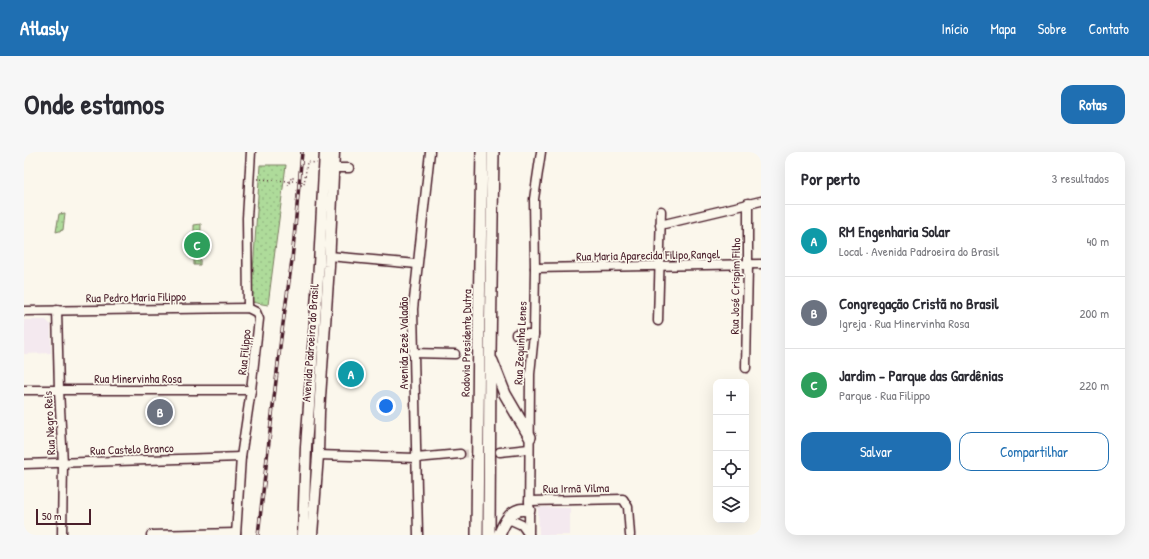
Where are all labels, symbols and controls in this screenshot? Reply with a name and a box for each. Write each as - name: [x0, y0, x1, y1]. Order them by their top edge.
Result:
- text: Atlasly: [20, 15, 69, 41]
- text: Início: [942, 19, 968, 38]
- text: Mapa: [990, 19, 1016, 38]
- text: Sobre: [1038, 19, 1067, 38]
- text: Contato: [1089, 19, 1129, 38]
- text: Onde estamos: [24, 85, 164, 123]
- button: Rotas: [1061, 85, 1125, 124]
- text: Por perto: [801, 167, 860, 190]
- text: 3 resultados: [1051, 169, 1109, 187]
- text: RM Engenharia Solar: [839, 221, 950, 242]
- pin: C: [184, 230, 210, 260]
- text: A: [811, 232, 817, 250]
- text: 40 m: [1086, 232, 1109, 250]
- street label: Rua José Crispim Filho: [726, 237, 744, 334]
- text: Local · Avenida Padroeira do Brasil: [839, 242, 999, 260]
- street label: Rua Maria Aparecida Filipo Rangel: [576, 245, 721, 265]
- street label: Avenida Padroeira do Brasil: [297, 283, 323, 402]
- street label: Rua Pedro Maria Filippo: [86, 288, 186, 306]
- street label: Rodovia Presidente Dutra: [457, 289, 475, 397]
- text: Congregação Cristã no Brasil: [839, 293, 999, 314]
- street label: Avenida Zezé Valadão: [395, 296, 412, 389]
- street label: Rua Zequinha Lenes: [509, 300, 531, 385]
- text: B: [811, 304, 817, 322]
- text: 200 m: [1079, 304, 1109, 322]
- text: Igreja · Rua Minervinha Rosa: [839, 314, 969, 332]
- street label: Rua Filippo: [233, 328, 255, 376]
- pin: A: [338, 359, 364, 389]
- text: Jardim - Parque das Gardênias: [839, 365, 1003, 386]
- street label: Rua Minervinha Rosa: [94, 370, 182, 387]
- text: C: [810, 376, 818, 394]
- text: 220 m: [1079, 376, 1109, 394]
- map controls: [713, 379, 749, 523]
- button: +: [713, 379, 749, 415]
- text: Parque · Rua Filippo: [839, 386, 930, 404]
- street label: Rua Negro Reis: [39, 390, 59, 455]
- your location: [376, 396, 396, 416]
- pin: B: [147, 397, 173, 427]
- button: −: [713, 415, 749, 451]
- button: Salvar: [801, 432, 951, 471]
- button: Compartilhar: [959, 432, 1109, 471]
- street label: Rua Castelo Branco: [90, 439, 174, 459]
- button: locate: [713, 451, 749, 487]
- street label: Rua Irmã Vilma: [543, 479, 610, 497]
- button: layers: [713, 487, 749, 523]
- scale bar: [36, 507, 91, 526]
- text: 50 m: [42, 509, 62, 523]

